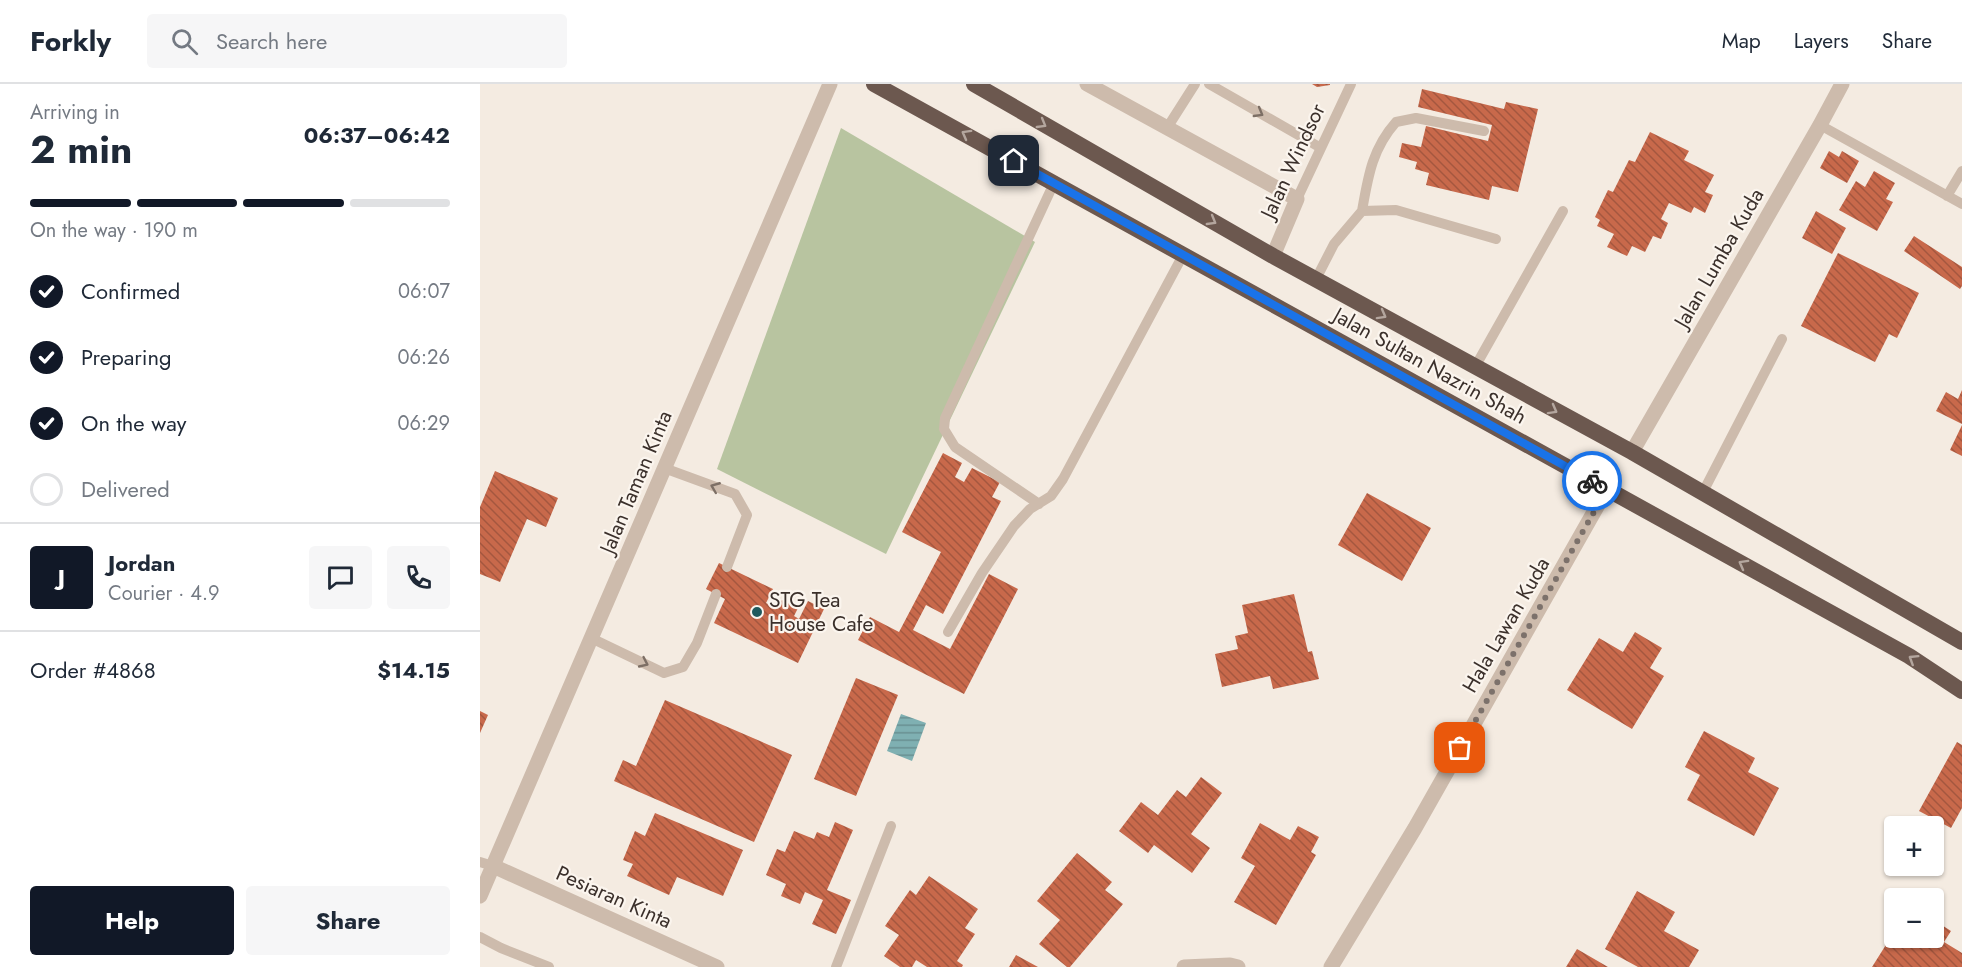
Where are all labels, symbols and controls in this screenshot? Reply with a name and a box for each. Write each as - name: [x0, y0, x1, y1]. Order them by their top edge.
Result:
- search box: [147, 14, 567, 68]
- text: Forkly: [30, 21, 111, 62]
- icon: search: [168, 25, 201, 58]
- text: Search here: [216, 25, 327, 57]
- text: Map: [1722, 26, 1761, 56]
- text: Layers: [1794, 26, 1849, 56]
- text: Share: [1882, 26, 1932, 56]
- text: Arriving in: [30, 98, 120, 127]
- street label: Jalan Windsor: [1252, 98, 1333, 226]
- one-way arrow: [1253, 106, 1264, 117]
- one-way arrow: [1036, 116, 1047, 128]
- text: 06:37–06:42: [304, 119, 450, 151]
- text: 2 min: [30, 121, 132, 178]
- one-way arrow: [961, 130, 972, 142]
- pin: [988, 135, 1039, 186]
- icon: home: [997, 144, 1030, 177]
- street label: Jalan Lumba Kuda: [1665, 183, 1771, 336]
- one-way arrow: [1205, 214, 1216, 225]
- text: On the way · 190 m: [30, 216, 198, 245]
- icon: check: [30, 275, 63, 308]
- text: Confirmed: [81, 275, 180, 307]
- text: 06:07: [398, 277, 450, 306]
- street label: Jalan Sultan Nazrin Shah: [1325, 299, 1532, 432]
- one-way arrow: [1376, 308, 1386, 320]
- icon: check: [30, 341, 63, 374]
- text: Preparing: [81, 341, 172, 373]
- text: 06:26: [398, 343, 450, 372]
- one-way arrow: [1547, 403, 1557, 414]
- street label: Jalan Taman Kinta: [591, 406, 680, 561]
- icon: check: [30, 407, 63, 440]
- text: On the way: [81, 407, 186, 439]
- text: 06:29: [398, 409, 450, 438]
- courier: [1562, 451, 1622, 511]
- icon: bike: [1576, 465, 1609, 498]
- text: Delivered: [81, 473, 170, 505]
- one-way arrow: [710, 481, 721, 494]
- button: chat: [309, 546, 372, 609]
- button: phone: [387, 546, 450, 609]
- text: Jordan: [108, 547, 175, 579]
- street label: Hala Lawan Kuda: [1455, 552, 1557, 698]
- one-way arrow: [1738, 560, 1749, 572]
- text: J: [58, 561, 65, 593]
- text: Courier · 4.9: [108, 579, 220, 608]
- place label: STG Tea House Cafe: [769, 585, 874, 639]
- marker: STG Tea House Cafe: [750, 605, 764, 619]
- text: Order #4868: [30, 654, 156, 686]
- text: $14.15: [377, 654, 450, 686]
- one-way arrow: [1909, 655, 1919, 667]
- one-way arrow: [637, 656, 648, 668]
- pin: [1434, 722, 1485, 773]
- icon: bag: [1443, 731, 1476, 764]
- map controls: [1884, 816, 1944, 948]
- button: +: [1884, 816, 1944, 876]
- street label: Pesiaran Kinta: [551, 858, 677, 936]
- button: Help: [30, 886, 234, 955]
- button: Share: [246, 886, 450, 955]
- button: −: [1884, 888, 1944, 948]

